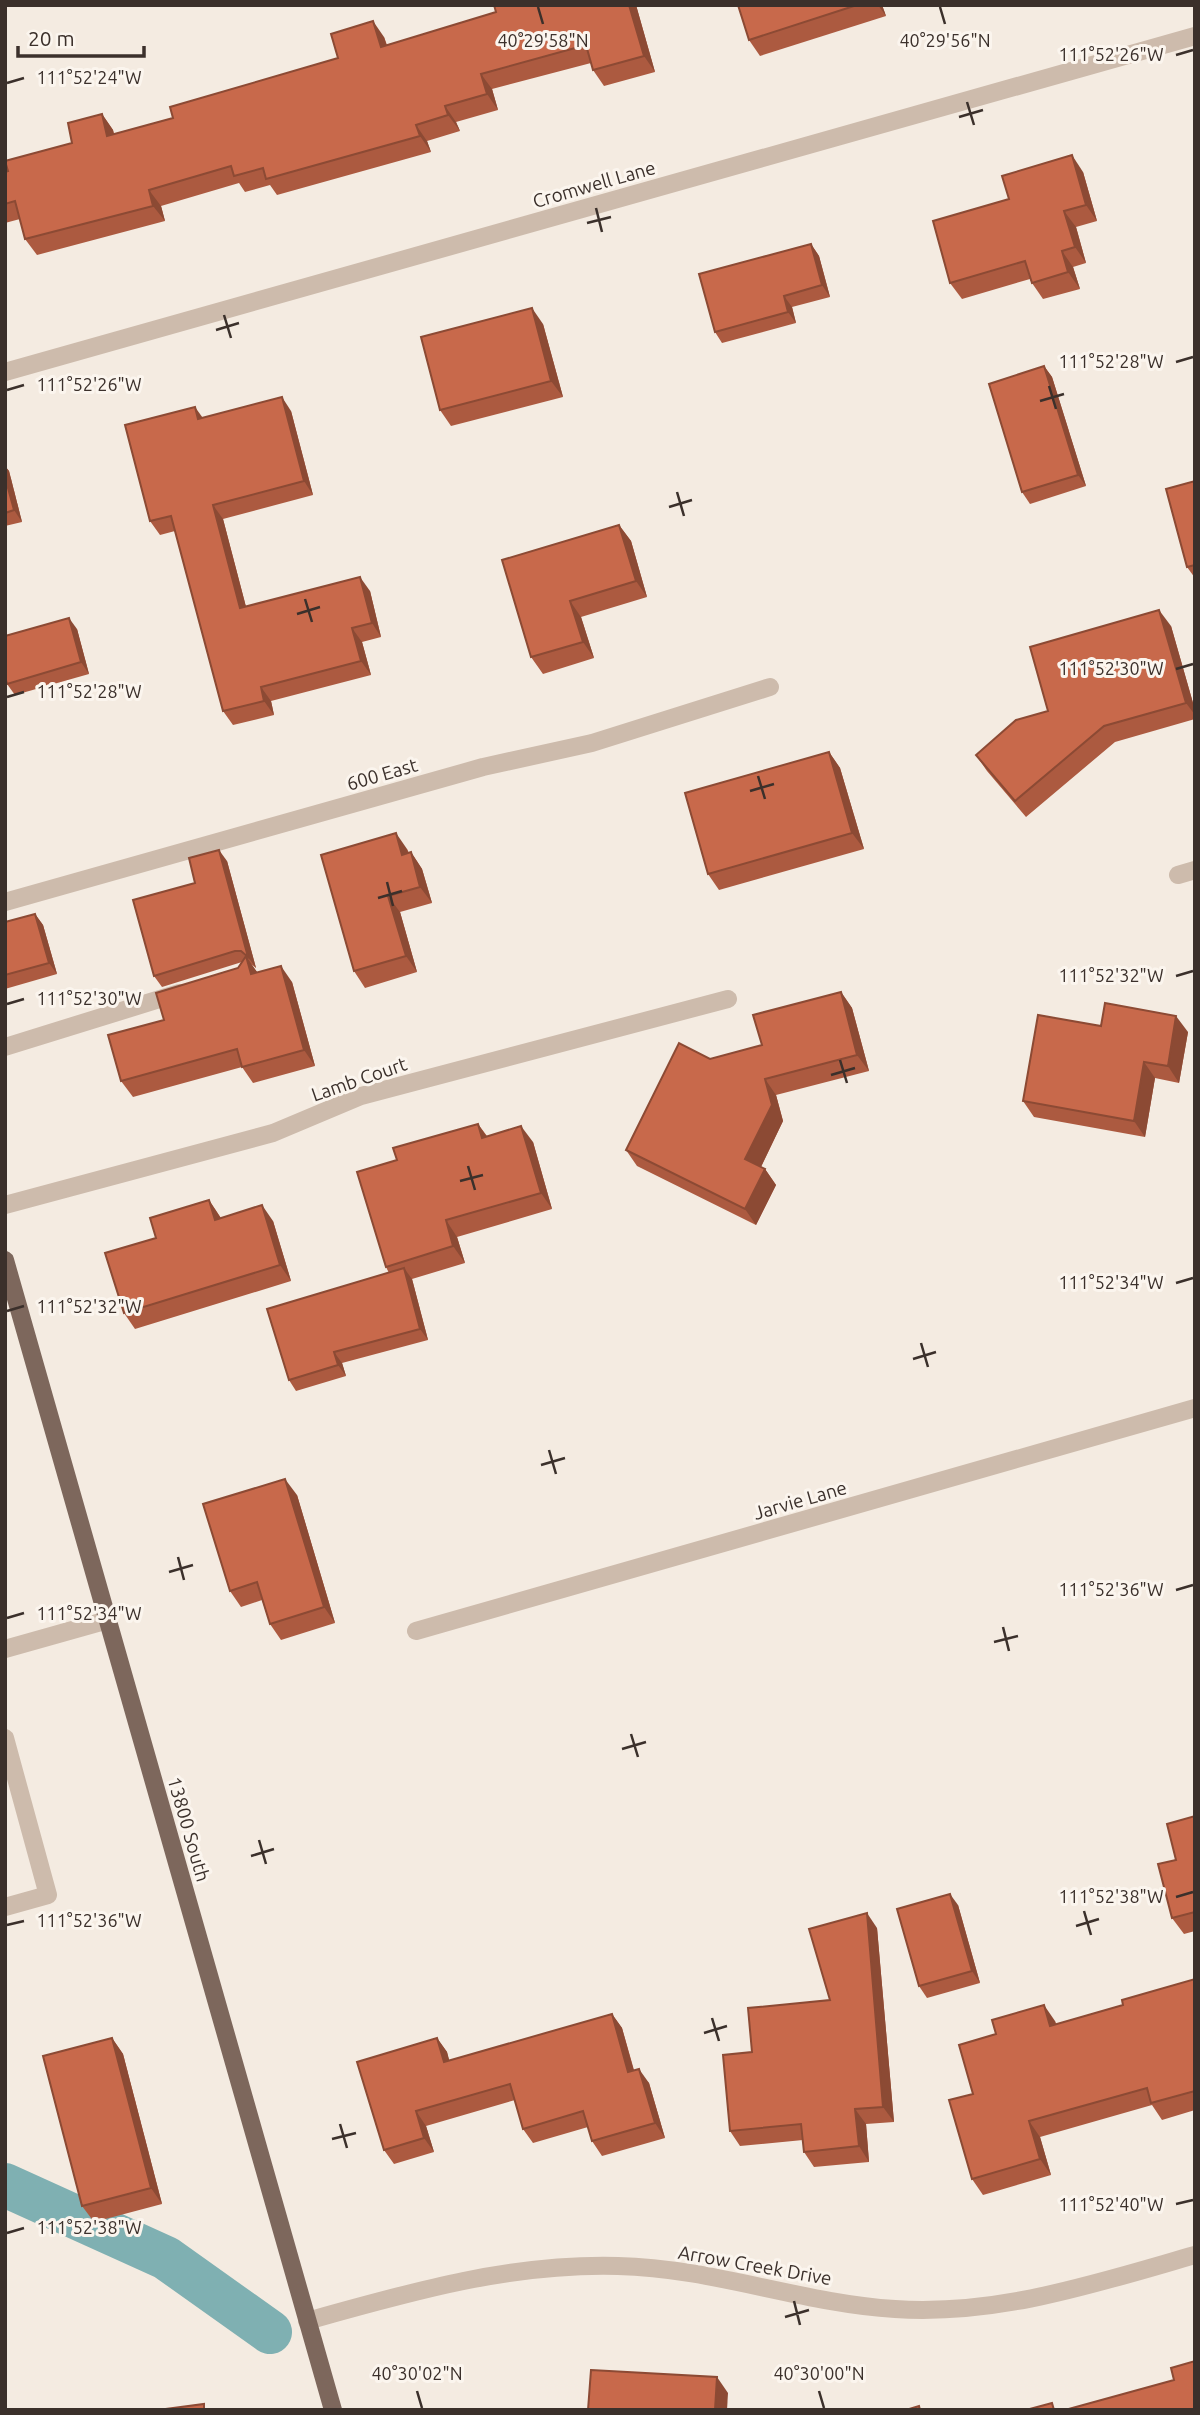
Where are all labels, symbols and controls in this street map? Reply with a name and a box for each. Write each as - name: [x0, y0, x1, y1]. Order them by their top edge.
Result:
- scale bar: [18, 14, 144, 58]
- text: 20 m: [28, 26, 75, 50]
- text: 40°29'58"N: [497, 30, 589, 50]
- text: 40°29'56"N: [899, 30, 991, 50]
- text: 111°52'26"W: [1058, 44, 1164, 64]
- text: 111°52'24"W: [36, 67, 142, 87]
- street label: Cromwell Lane: [530, 156, 658, 212]
- text: 111°52'28"W: [1058, 351, 1164, 371]
- text: 111°52'26"W: [36, 374, 142, 394]
- text: 111°52'30"W: [1058, 658, 1164, 678]
- text: 111°52'28"W: [36, 681, 142, 701]
- street label: 600 East: [344, 753, 420, 795]
- text: 111°52'32"W: [1058, 965, 1164, 985]
- text: 111°52'30"W: [36, 988, 142, 1008]
- street label: Lamb Court: [308, 1052, 410, 1106]
- text: 111°52'34"W: [1058, 1272, 1164, 1292]
- text: 111°52'32"W: [36, 1296, 142, 1316]
- street label: Jarvie Lane: [751, 1476, 849, 1524]
- text: 111°52'36"W: [1058, 1579, 1164, 1599]
- text: 111°52'34"W: [36, 1603, 142, 1623]
- street label: 13800 South: [164, 1774, 214, 1884]
- text: 111°52'38"W: [1058, 1886, 1164, 1906]
- text: 111°52'36"W: [36, 1910, 142, 1930]
- text: 111°52'40"W: [1058, 2194, 1164, 2214]
- text: 111°52'38"W: [36, 2217, 142, 2237]
- street label: Arrow Creek Drive: [676, 2241, 834, 2289]
- text: 40°30'02"N: [371, 2363, 463, 2383]
- text: 40°30'00"N: [773, 2363, 865, 2383]

